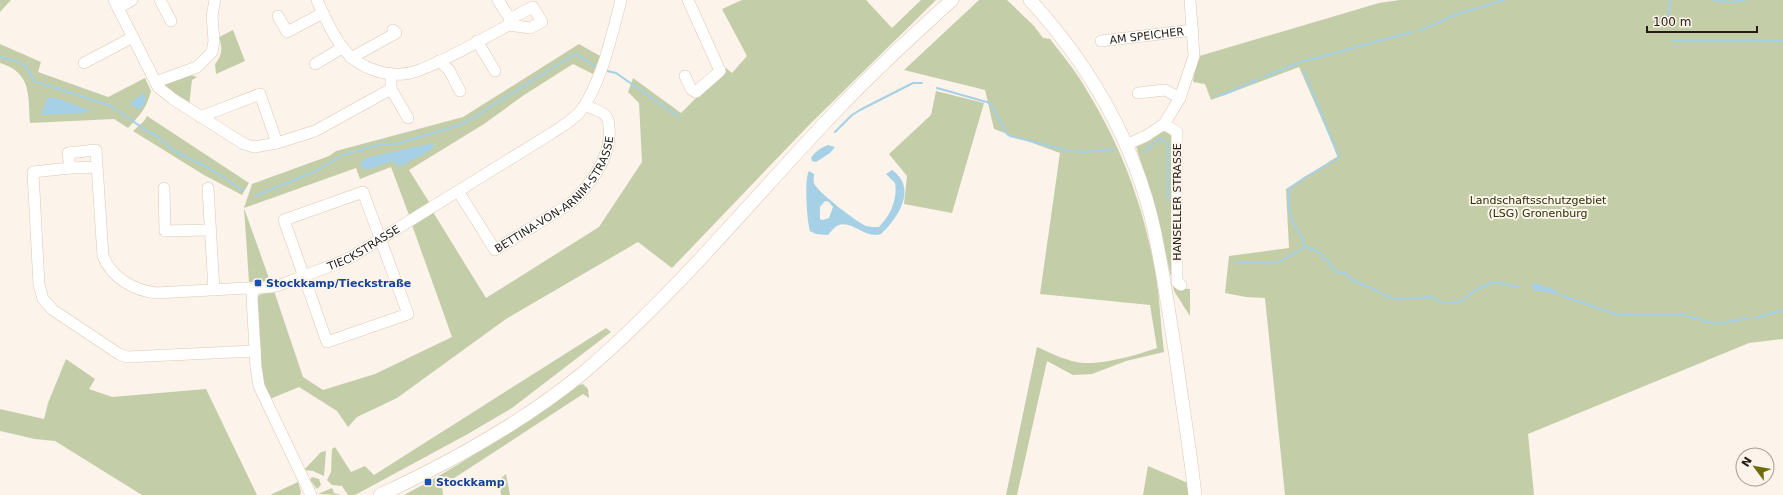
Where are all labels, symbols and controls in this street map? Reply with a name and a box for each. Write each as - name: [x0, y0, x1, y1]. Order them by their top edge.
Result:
- scale bar: [1647, 8, 1757, 34]
- text: 100 m: [1653, 15, 1691, 29]
- street label: AM SPEICHER: [1109, 25, 1185, 46]
- street label: BETTINA-VON-ARNIM-STRASSE: [492, 135, 616, 255]
- street label: HANSELLER STRASSE: [1171, 143, 1184, 261]
- park label: Landschaftsschutzgebiet (LSG) Gronenburg: [1470, 194, 1607, 220]
- street label: TIECKSTRASSE: [324, 222, 402, 273]
- place label: Stockkamp/Tieckstraße: [266, 277, 411, 290]
- marker: Stockkamp/Tieckstraße: [253, 278, 263, 288]
- north arrow: [1735, 447, 1775, 487]
- text: N: [1739, 455, 1755, 469]
- place label: Stockkamp: [436, 476, 505, 489]
- marker: Stockkamp: [423, 477, 433, 487]

